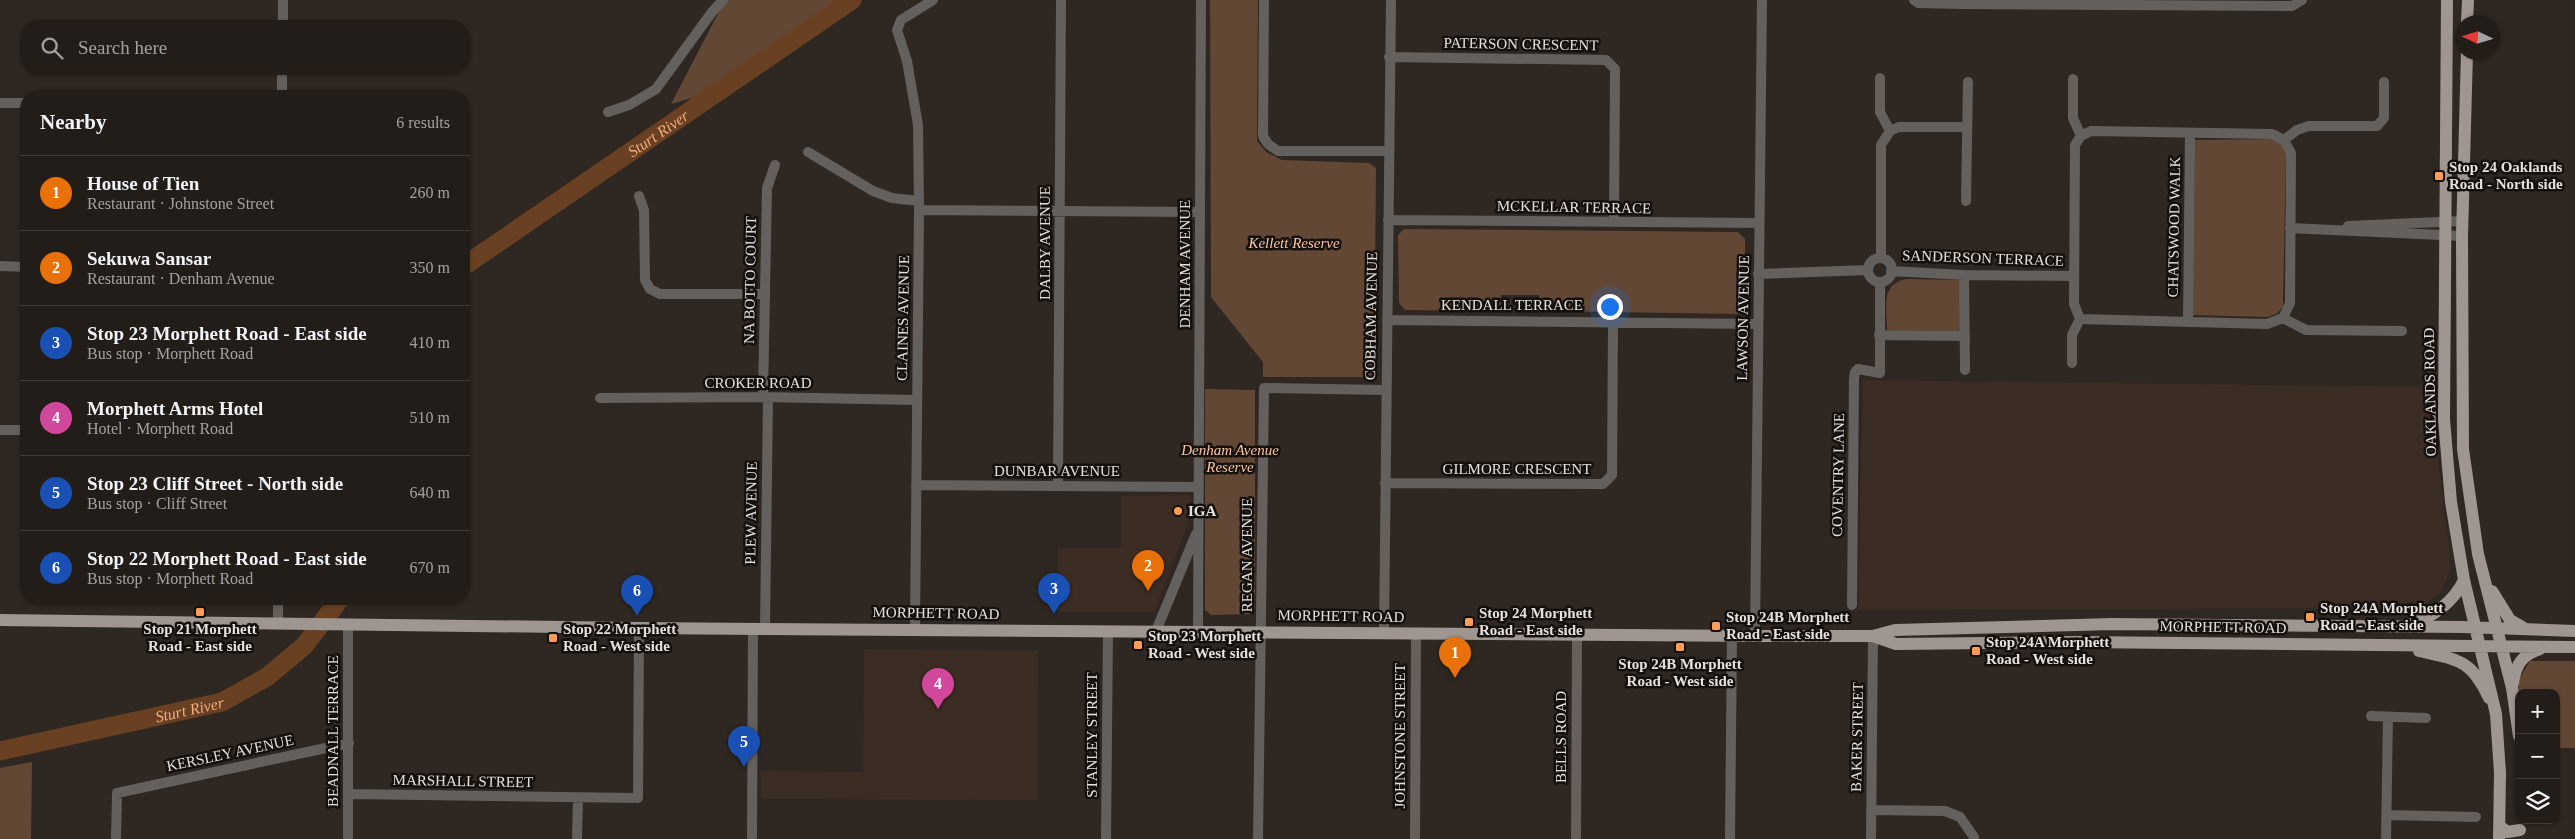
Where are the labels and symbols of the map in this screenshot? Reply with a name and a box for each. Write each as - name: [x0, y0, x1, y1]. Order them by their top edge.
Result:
- north arrow: [2455, 15, 2500, 60]
- street label: PATERSON CRESCENT: [1443, 35, 1599, 53]
- water label: Sturt River: [625, 106, 692, 160]
- street label: CHATSWOOD WALK: [2165, 156, 2183, 298]
- place label: Stop 24 Oaklands Road - North side: [2449, 159, 2563, 192]
- marker: Stop 24 Oaklands Road - North side: [2433, 170, 2445, 182]
- street label: DALBY AVENUE: [1037, 186, 1053, 300]
- street label: MCKELLAR TERRACE: [1497, 198, 1651, 216]
- street label: DENHAM AVENUE: [1177, 200, 1193, 328]
- street label: NA BOTTO COURT: [741, 216, 759, 344]
- park label: Kellett Reserve: [1247, 235, 1340, 251]
- street label: SANDERSON TERRACE: [1902, 247, 2064, 269]
- street label: COBHAM AVENUE: [1362, 252, 1380, 380]
- street label: CLAINES AVENUE: [894, 255, 912, 381]
- street label: LAWSON AVENUE: [1734, 255, 1752, 381]
- your location: [1597, 294, 1623, 320]
- street label: KENDALL TERRACE: [1441, 297, 1583, 313]
- street label: OAKLANDS ROAD: [2421, 327, 2439, 457]
- street label: CROKER ROAD: [704, 375, 812, 391]
- street label: COVENTRY LANE: [1829, 413, 1847, 537]
- park label: Denham Avenue Reserve: [1180, 442, 1279, 475]
- street label: PLEW AVENUE: [742, 461, 760, 565]
- street label: GILMORE CRESCENT: [1443, 461, 1591, 477]
- street label: DUNBAR AVENUE: [994, 463, 1120, 479]
- street label: REGAN AVENUE: [1239, 498, 1255, 612]
- place label: IGA: [1188, 503, 1217, 519]
- marker: IGA: [1172, 505, 1184, 517]
- pin: 2: [1132, 550, 1164, 591]
- pin: 3: [1038, 573, 1070, 614]
- pin: 6: [621, 575, 653, 616]
- place label: Stop 24A Morphett Road - East side: [2320, 600, 2443, 633]
- street label: MORPHETT ROAD: [872, 604, 1000, 622]
- place label: Stop 24 Morphett Road - East side: [1479, 605, 1592, 638]
- marker: Stop 21 Morphett Road - East side: [194, 606, 206, 618]
- street label: MORPHETT ROAD: [1277, 607, 1405, 625]
- place label: Stop 24B Morphett Road - East side: [1726, 609, 1849, 642]
- marker: Stop 24A Morphett Road - East side: [2304, 611, 2316, 623]
- marker: Stop 24 Morphett Road - East side: [1463, 616, 1475, 628]
- street label: MORPHETT ROAD: [2159, 618, 2287, 636]
- marker: Stop 24B Morphett Road - East side: [1710, 620, 1722, 632]
- place label: Stop 21 Morphett Road - East side: [143, 621, 257, 654]
- place label: Stop 22 Morphett Road - West side: [563, 621, 676, 654]
- place label: Stop 23 Morphett Road - West side: [1148, 628, 1261, 661]
- marker: Stop 22 Morphett Road - West side: [547, 632, 559, 644]
- place label: Stop 24A Morphett Road - West side: [1986, 634, 2109, 667]
- pin: 1: [1439, 637, 1471, 678]
- marker: Stop 23 Morphett Road - West side: [1132, 639, 1144, 651]
- marker: Stop 24B Morphett Road - West side: [1674, 641, 1686, 653]
- marker: Stop 24A Morphett Road - West side: [1970, 645, 1982, 657]
- street label: BEADNALL TERRACE: [325, 655, 341, 807]
- place label: Stop 24B Morphett Road - West side: [1618, 656, 1742, 689]
- street label: JOHNSTONE STREET: [1392, 663, 1408, 809]
- pin: 4: [922, 668, 954, 709]
- street label: STANLEY STREET: [1084, 672, 1100, 798]
- street label: BAKER STREET: [1848, 682, 1866, 792]
- street label: BELLS ROAD: [1553, 691, 1569, 783]
- water label: Sturt River: [154, 694, 226, 726]
- pin: 5: [728, 726, 760, 767]
- street label: KERSLEY AVENUE: [165, 732, 295, 774]
- street label: MARSHALL STREET: [393, 772, 533, 790]

